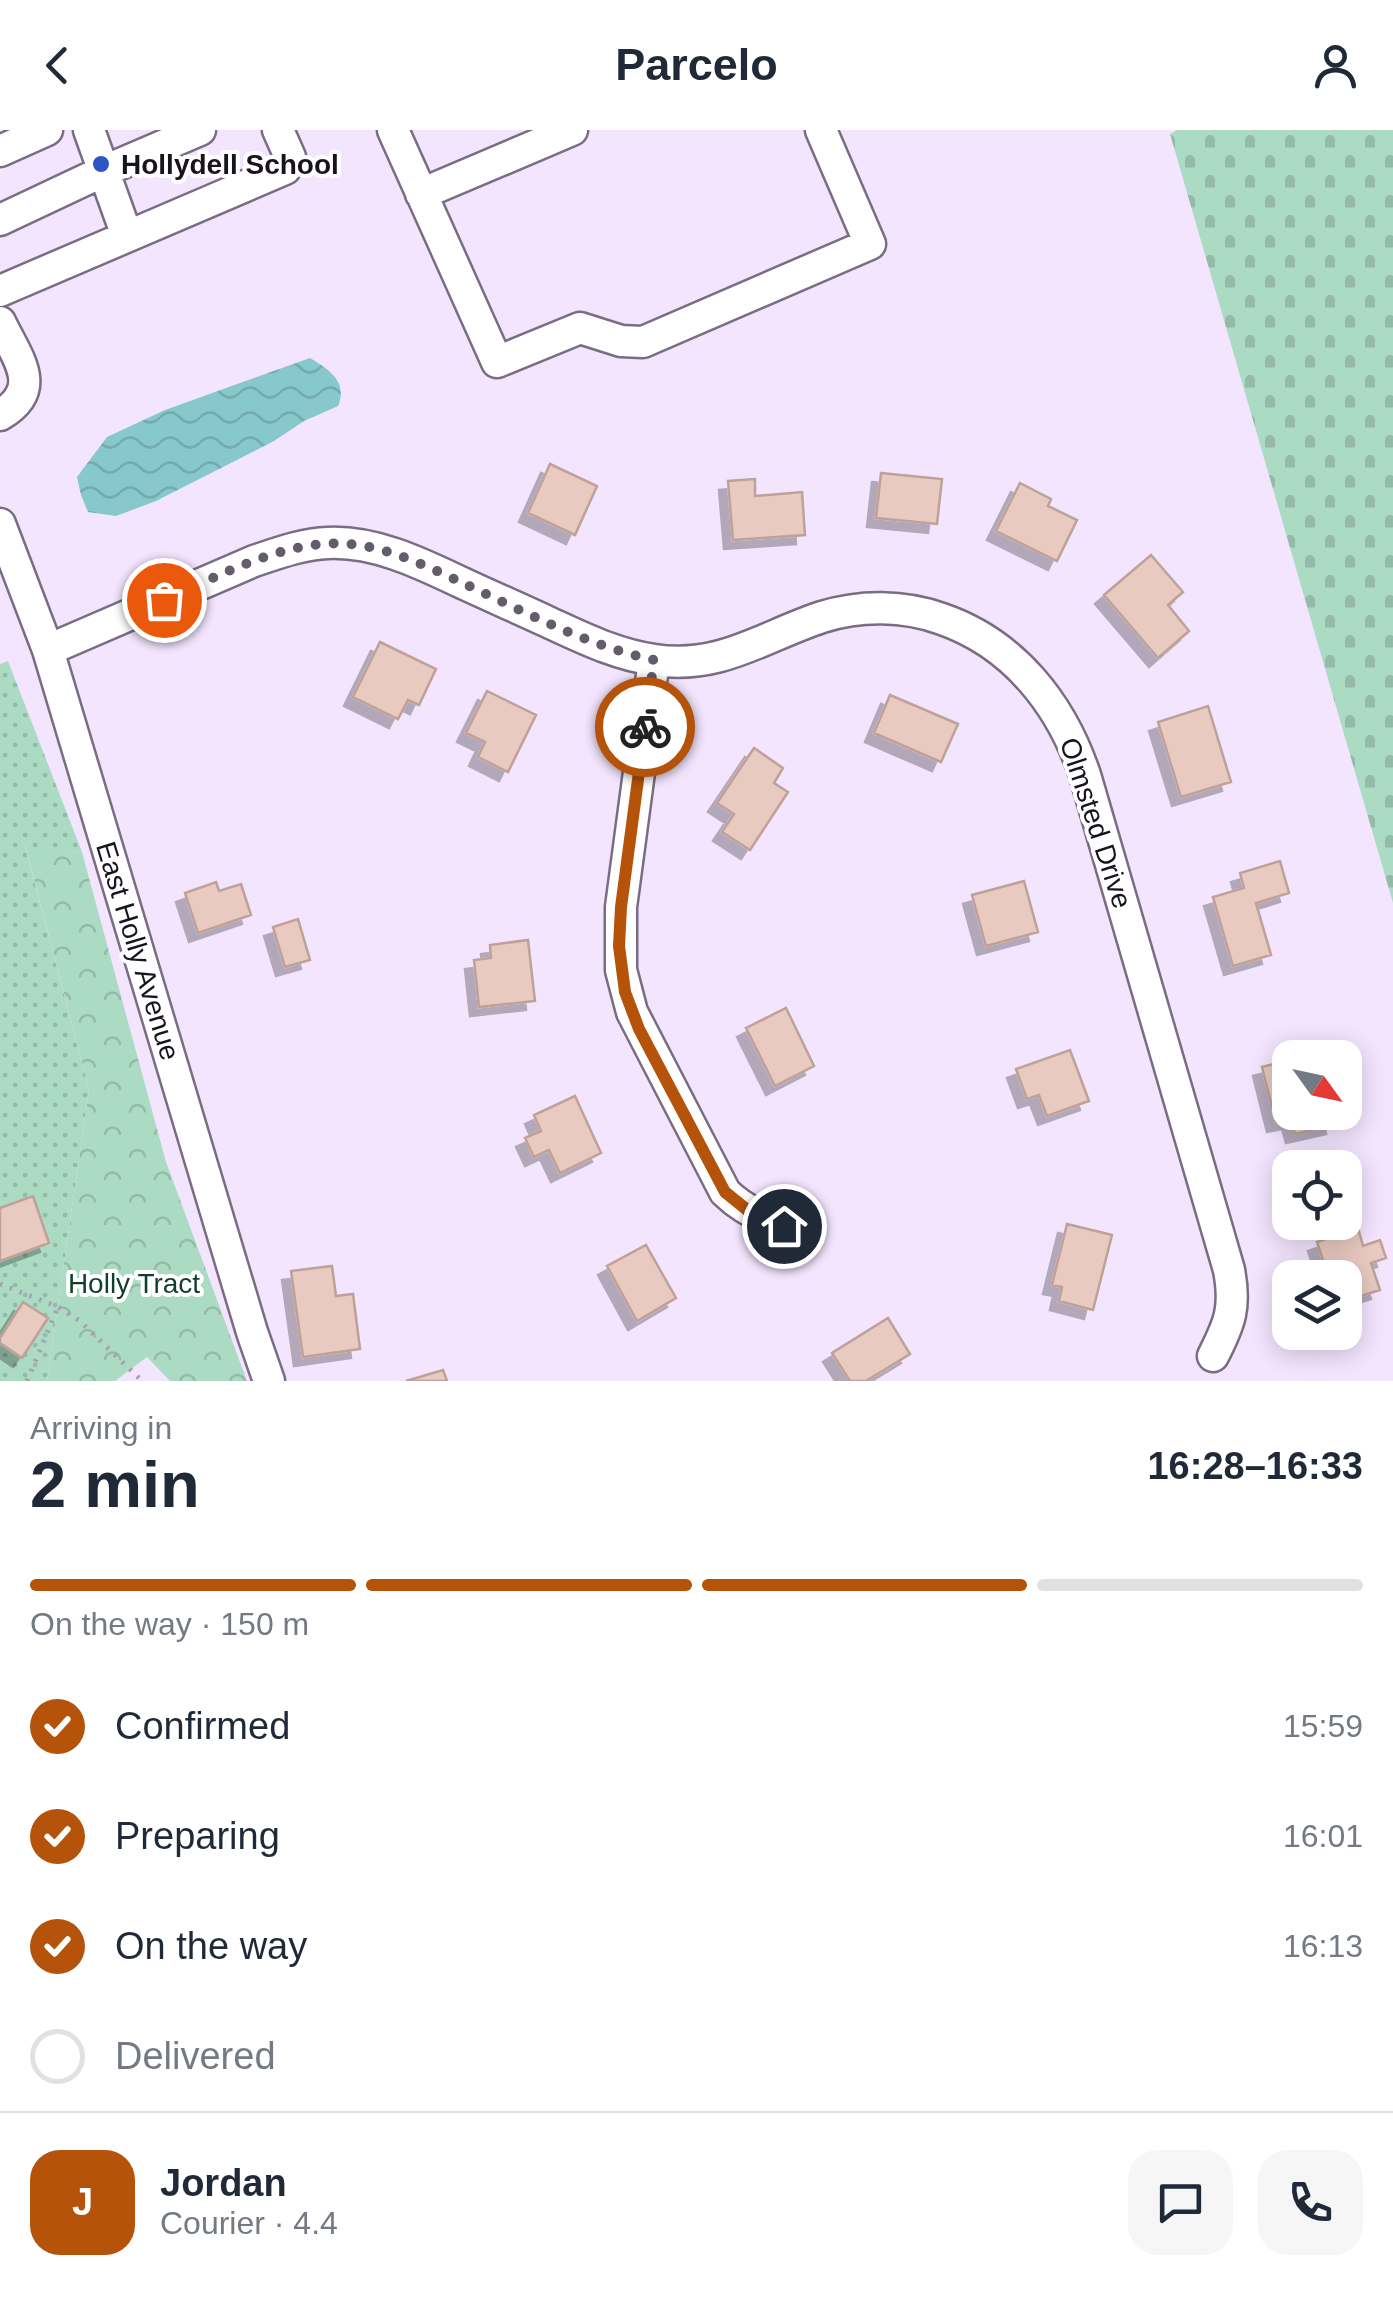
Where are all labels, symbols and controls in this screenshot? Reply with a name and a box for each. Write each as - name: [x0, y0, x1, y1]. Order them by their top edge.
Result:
- icon: back: [30, 38, 85, 93]
- icon: person: [1308, 38, 1363, 93]
- text: Parcelo: [615, 39, 778, 90]
- place label: Hollydell School: [121, 149, 339, 180]
- marker: Hollydell School: [90, 153, 112, 175]
- pin: [122, 558, 207, 643]
- icon: bag: [137, 573, 192, 628]
- courier: [595, 677, 695, 777]
- icon: bike: [618, 700, 673, 755]
- street label: Olmsted Drive: [1054, 734, 1138, 912]
- street label: East Holly Avenue: [90, 838, 186, 1064]
- north arrow: [1272, 1040, 1362, 1130]
- map controls: [1272, 1040, 1362, 1350]
- button: locate: [1272, 1150, 1362, 1240]
- pin: [742, 1184, 827, 1269]
- icon: home: [757, 1199, 812, 1254]
- button: layers: [1272, 1260, 1362, 1350]
- park label: Holly Tract: [68, 1268, 200, 1299]
- text: Arriving in: [30, 1410, 172, 1446]
- text: 16:28–16:33: [1147, 1445, 1363, 1487]
- text: 2 min: [30, 1448, 200, 1521]
- text: On the way · 150 m: [30, 1606, 309, 1642]
- icon: check: [30, 1699, 85, 1754]
- text: Confirmed: [115, 1705, 290, 1747]
- text: 15:59: [1283, 1708, 1363, 1744]
- icon: check: [30, 1809, 85, 1864]
- text: Preparing: [115, 1815, 280, 1857]
- text: 16:01: [1283, 1818, 1363, 1854]
- icon: check: [30, 1919, 85, 1974]
- text: On the way: [115, 1925, 307, 1967]
- text: 16:13: [1283, 1928, 1363, 1964]
- text: Delivered: [115, 2035, 276, 2077]
- button: chat: [1128, 2150, 1233, 2255]
- button: phone: [1258, 2150, 1363, 2255]
- text: Jordan: [160, 2162, 287, 2204]
- text: J: [72, 2181, 93, 2223]
- text: Courier · 4.4: [160, 2205, 338, 2241]

